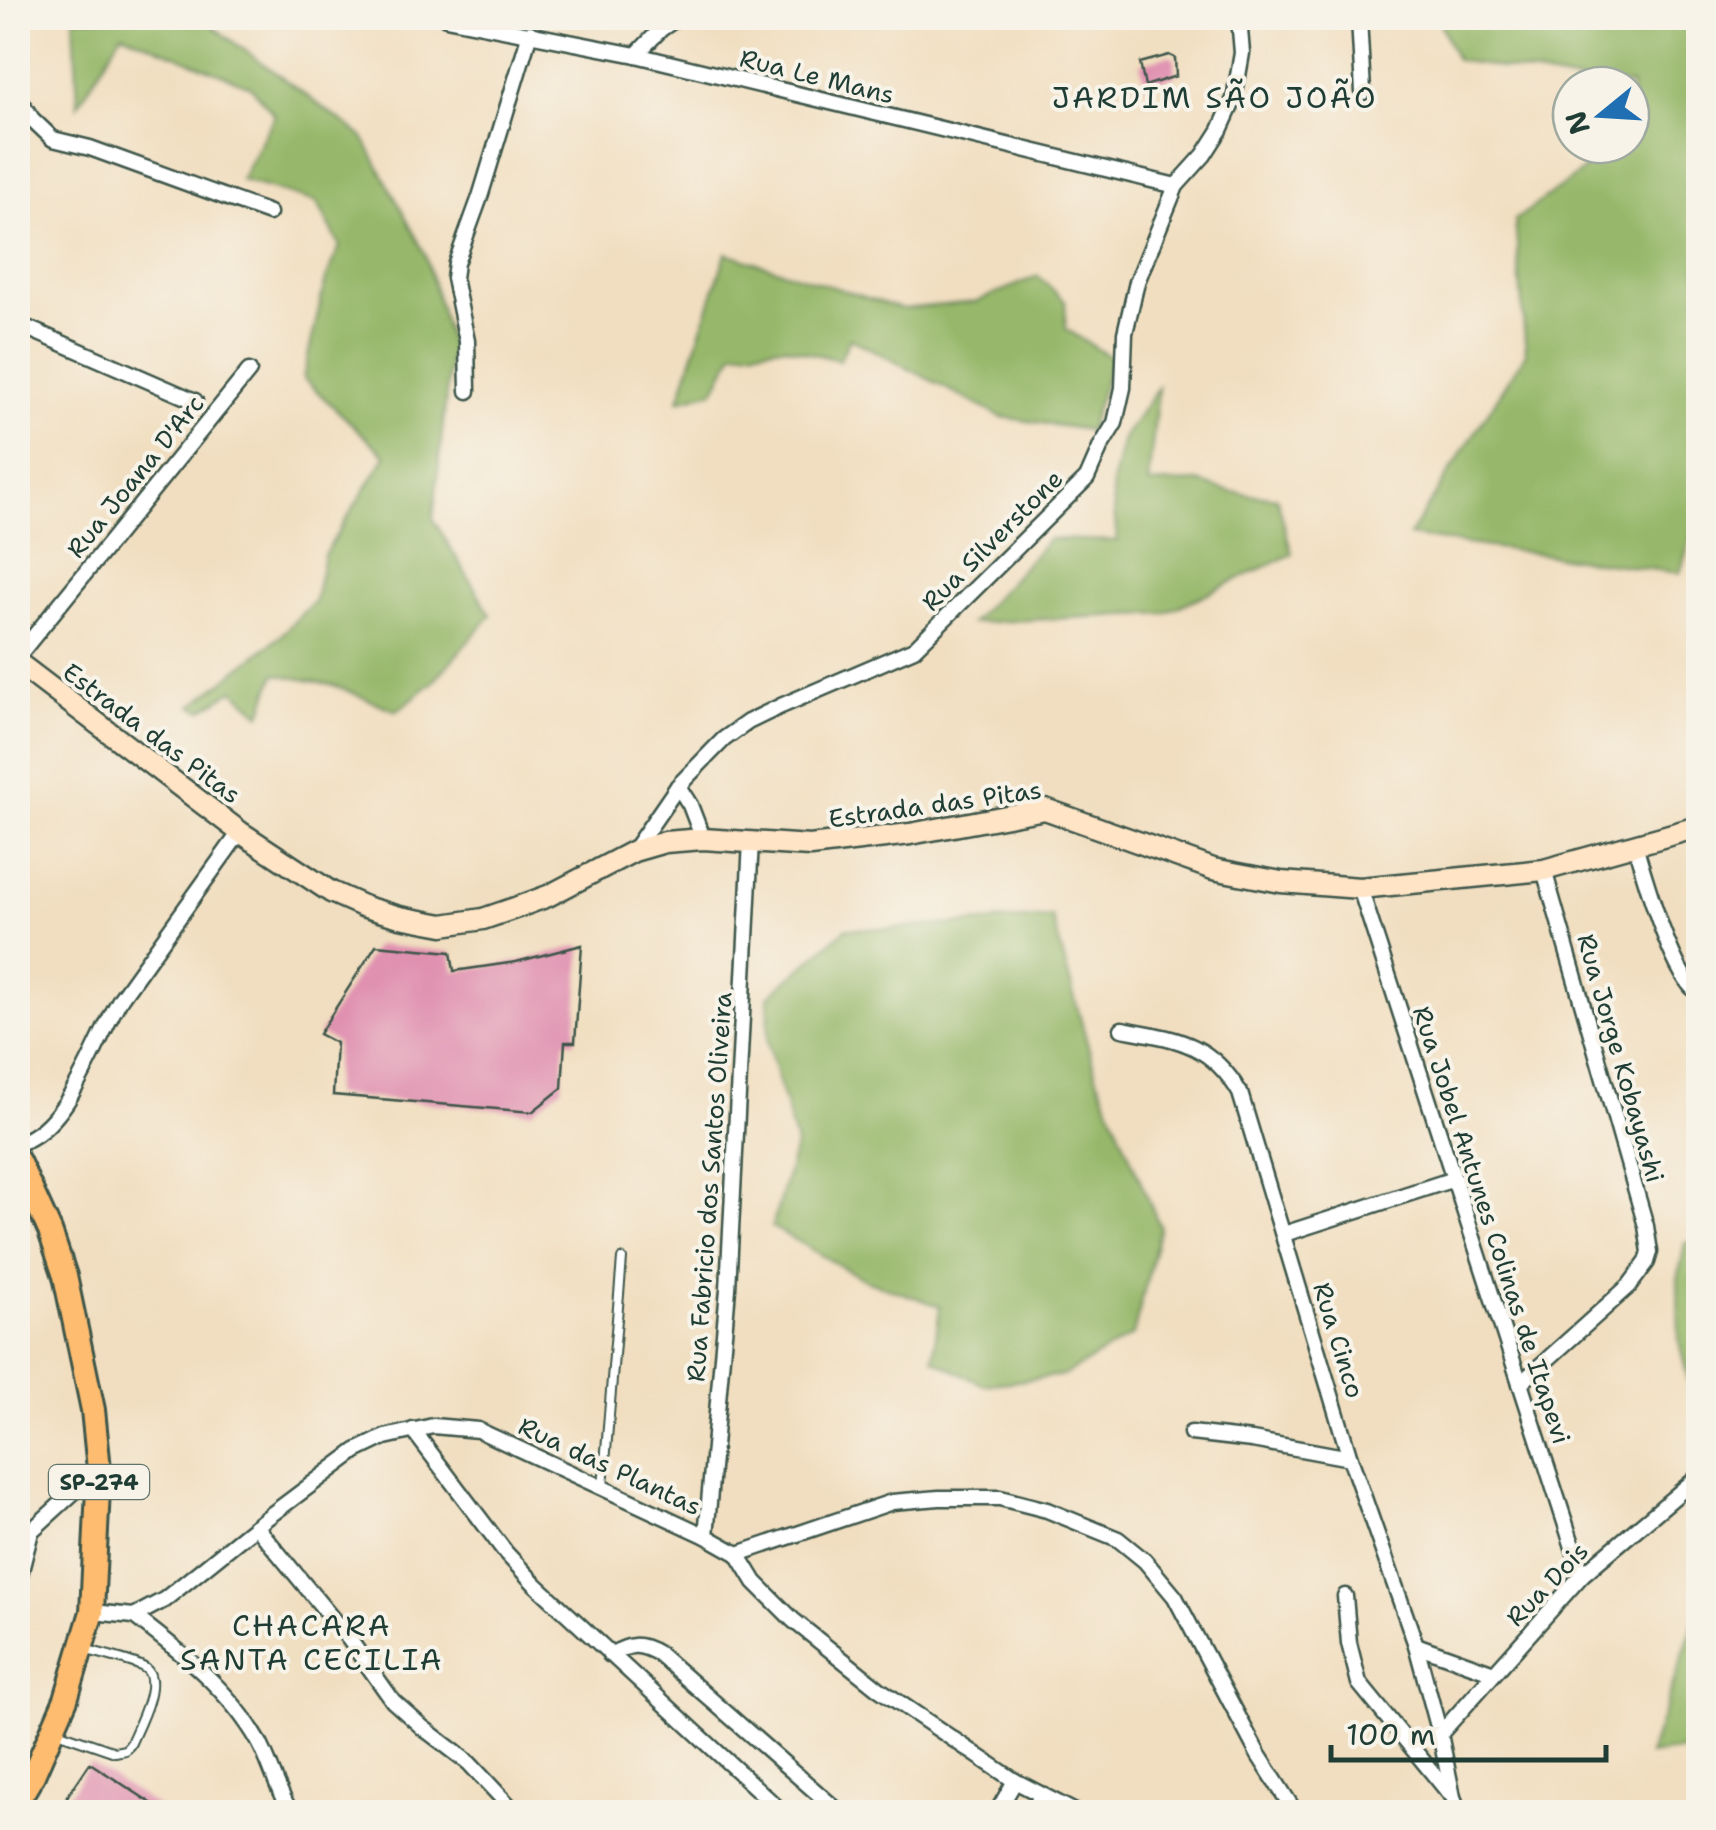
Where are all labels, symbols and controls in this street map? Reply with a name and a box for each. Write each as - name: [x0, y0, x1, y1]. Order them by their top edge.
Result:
- street label: Rua Le Mans: [736, 40, 898, 112]
- north arrow: [1551, 65, 1651, 165]
- district label: JARDIM SÃO JOÃO: [1052, 77, 1378, 118]
- text: N: [1556, 106, 1599, 139]
- street label: Rua Joana D'Arc: [59, 387, 211, 565]
- street label: Rua Silverstone: [914, 462, 1070, 618]
- street label: Estrada das Pitas: [56, 655, 248, 811]
- street label: Estrada das Pitas: [826, 772, 1044, 836]
- street label: Rua Jorge Kobayashi: [1569, 930, 1673, 1186]
- street label: Rua Fabricio dos Santos Oliveira: [678, 991, 740, 1383]
- street label: Rua Jobel Antunes Colinas de Itapevi: [1405, 1002, 1579, 1448]
- street label: Rua Cinco: [1305, 1278, 1373, 1402]
- street label: Rua das Plantas: [513, 1409, 707, 1523]
- road number: SP-274: [49, 1465, 149, 1499]
- street label: Rua Dois: [1498, 1534, 1596, 1634]
- district label: CHACARA SANTA CECILIA: [180, 1605, 444, 1680]
- scale bar: [1331, 1700, 1606, 1762]
- text: 100 m: [1346, 1714, 1436, 1755]

